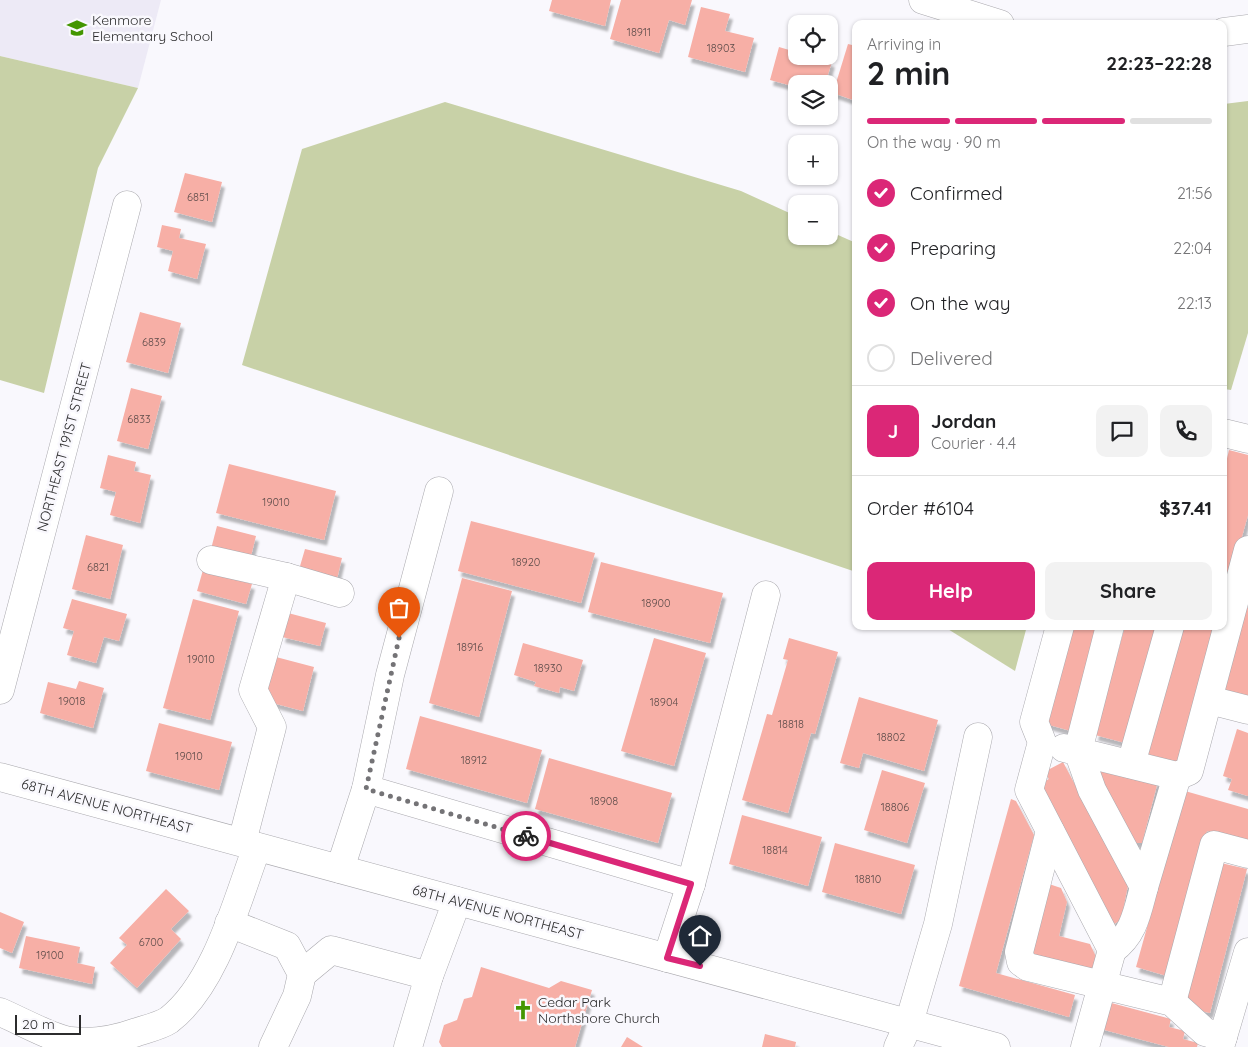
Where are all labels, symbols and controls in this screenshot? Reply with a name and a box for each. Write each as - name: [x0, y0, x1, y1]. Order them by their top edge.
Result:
- place label: Kenmore Elementary School: [92, 11, 213, 45]
- map controls: [788, 15, 838, 245]
- button: locate: [788, 15, 838, 65]
- school or university icon: Kenmore Elementary School: [66, 17, 88, 39]
- house number: 18911: [627, 25, 651, 39]
- text: Arriving in: [867, 34, 941, 54]
- house number: 18903: [707, 41, 735, 55]
- text: 22:23–22:28: [1106, 51, 1212, 75]
- text: 2 min: [867, 53, 950, 93]
- button: layers: [788, 75, 838, 125]
- text: On the way · 90 m: [867, 132, 1001, 152]
- button: +: [788, 135, 838, 185]
- icon: check: [867, 179, 895, 207]
- text: Confirmed: [910, 181, 1003, 205]
- text: 21:56: [1177, 183, 1212, 203]
- house number: 6851: [187, 190, 209, 204]
- button: −: [788, 195, 838, 245]
- icon: check: [867, 234, 895, 262]
- text: Preparing: [910, 236, 996, 260]
- text: 22:04: [1173, 238, 1212, 258]
- icon: check: [867, 289, 895, 317]
- text: On the way: [910, 291, 1011, 315]
- text: 22:13: [1177, 293, 1212, 313]
- house number: 6839: [142, 335, 166, 349]
- text: Delivered: [910, 346, 993, 370]
- street label: NORTHEAST 191ST STREET: [33, 361, 95, 533]
- button: chat: [1096, 405, 1148, 457]
- button: phone: [1160, 405, 1212, 457]
- text: Jordan: [931, 409, 996, 433]
- house number: 6833: [127, 412, 151, 426]
- text: J: [888, 419, 898, 443]
- text: Courier · 4.4: [931, 433, 1016, 453]
- house number: 19010: [262, 495, 290, 509]
- text: Order #6104: [867, 496, 974, 520]
- text: $37.41: [1159, 496, 1212, 520]
- house number: 18920: [512, 555, 540, 569]
- house number: 6821: [87, 560, 109, 574]
- button: Help: [867, 562, 1035, 620]
- button: Share: [1045, 562, 1212, 620]
- pin: [378, 587, 420, 638]
- icon: bag: [385, 594, 413, 622]
- house number: 18900: [641, 596, 671, 610]
- house number: 18916: [457, 640, 483, 654]
- house number: 19010: [187, 652, 215, 666]
- house number: 18930: [534, 661, 562, 675]
- house number: 19018: [59, 694, 85, 708]
- house number: 18904: [650, 695, 678, 709]
- house number: 18818: [778, 717, 804, 731]
- house number: 18802: [877, 730, 905, 744]
- house number: 19010: [175, 749, 203, 763]
- house number: 18912: [461, 753, 487, 767]
- street label: 68TH AVENUE NORTHEAST: [19, 774, 195, 838]
- house number: 18908: [590, 794, 618, 808]
- house number: 18806: [881, 800, 909, 814]
- courier: [501, 811, 551, 861]
- icon: bike: [512, 822, 540, 850]
- house number: 18814: [762, 843, 788, 857]
- house number: 18810: [855, 872, 881, 886]
- street label: 68TH AVENUE NORTHEAST: [410, 880, 586, 944]
- pin: [679, 915, 721, 966]
- icon: home: [686, 922, 714, 950]
- house number: 6700: [139, 935, 163, 949]
- house number: 19100: [36, 948, 64, 962]
- place label: Cedar Park Northshore Church: [538, 993, 660, 1027]
- church icon: Cedar Park Northshore Church: [512, 999, 534, 1021]
- scale bar: [15, 1012, 81, 1035]
- text: 20 m: [22, 1015, 55, 1033]

